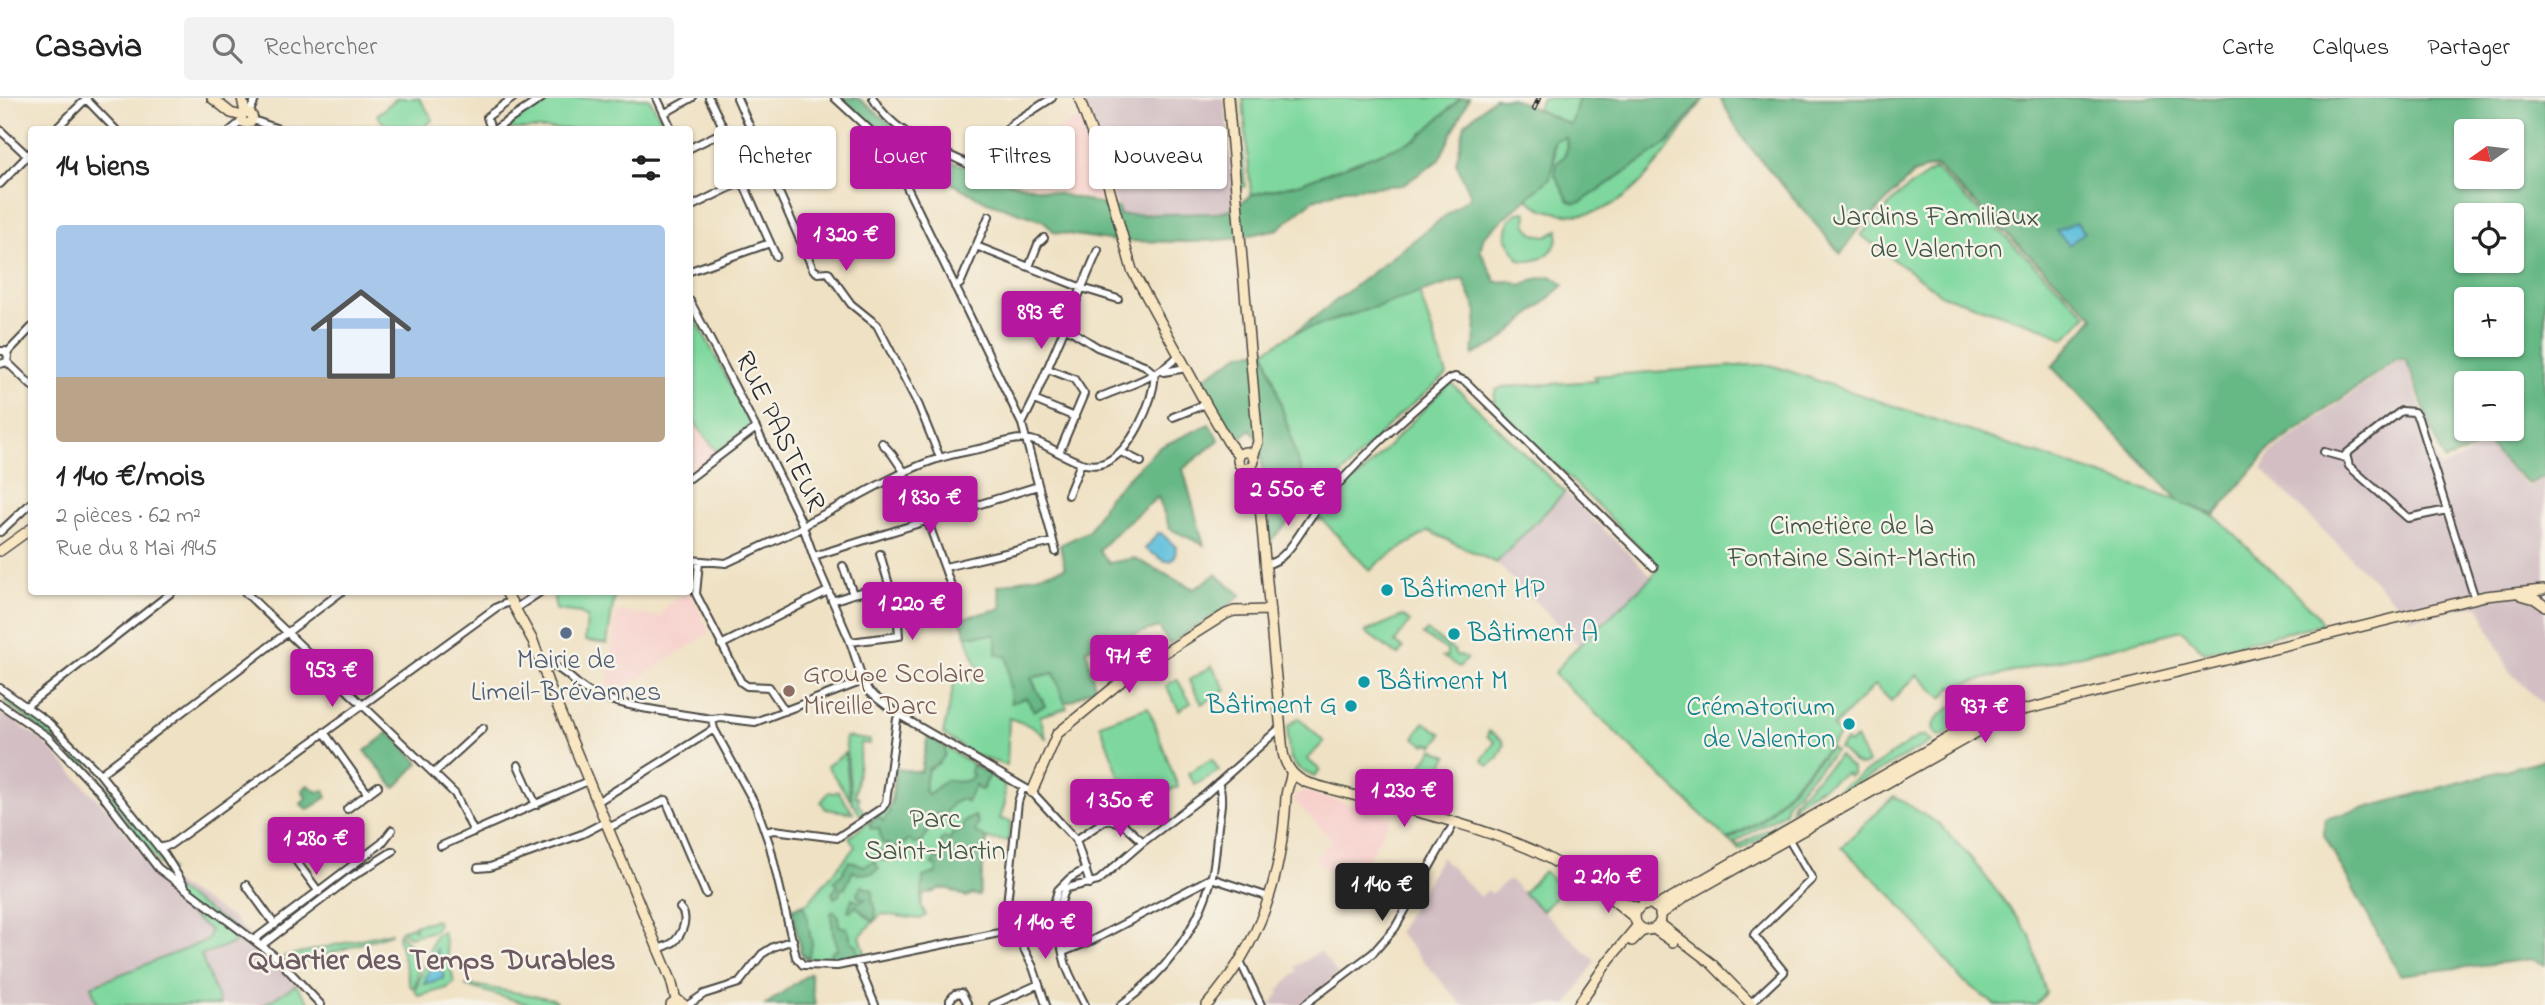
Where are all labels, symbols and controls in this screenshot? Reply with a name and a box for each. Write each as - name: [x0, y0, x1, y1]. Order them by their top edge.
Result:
- search box: [184, 17, 674, 80]
- text: Casavia: [35, 24, 142, 72]
- icon: search: [208, 29, 246, 67]
- text: Rechercher: [264, 29, 377, 67]
- text: Carte: [2222, 31, 2274, 66]
- text: Calques: [2312, 31, 2389, 66]
- text: Partager: [2427, 31, 2510, 66]
- north arrow: [2454, 119, 2524, 189]
- map controls: [2454, 119, 2524, 441]
- chip: Acheter: [714, 126, 836, 189]
- chip: Louer: [850, 126, 951, 189]
- chip: Filtres: [965, 126, 1075, 189]
- chip: Nouveau: [1089, 126, 1227, 189]
- text: 14 biens: [56, 146, 150, 190]
- icon: filters: [627, 149, 665, 187]
- park label: Jardins Familiaux de Valenton: [1833, 198, 2039, 271]
- button: locate: [2454, 203, 2524, 273]
- pin: 1 320 €: [781, 214, 911, 273]
- text: 1 320 €: [813, 219, 879, 252]
- icon: home: [298, 271, 424, 397]
- button: +: [2454, 287, 2524, 357]
- pin: 893 €: [992, 292, 1090, 351]
- text: 893 €: [1018, 297, 1064, 330]
- street label: RUE PASTEUR: [723, 345, 836, 519]
- button: −: [2454, 371, 2524, 441]
- text: 1 140 €/mois: [56, 456, 205, 500]
- pin: 2 550 €: [1223, 468, 1353, 528]
- text: 2 550 €: [1250, 474, 1326, 507]
- pin: 1 830 €: [865, 476, 995, 536]
- text: 1 830 €: [899, 482, 961, 515]
- text: 2 pièces · 62 m²: [56, 500, 201, 533]
- park label: Cimetière de la Fontaine Saint-Martin: [1727, 507, 1976, 580]
- text: Rue du 8 Mai 1945: [56, 533, 217, 566]
- place label: Bâtiment HP: [1400, 570, 1545, 611]
- pin: 1 220 €: [847, 582, 977, 642]
- marker: Bâtiment HP: [1379, 582, 1395, 598]
- text: 1 220 €: [878, 588, 946, 621]
- place label: Bâtiment A: [1467, 614, 1598, 655]
- marker: Mairie de Limeil-Brévannes: [558, 625, 574, 641]
- marker: Bâtiment A: [1446, 626, 1462, 642]
- pin: 971 €: [1080, 636, 1178, 695]
- place label: Mairie de Limeil-Brévannes: [471, 641, 661, 714]
- text: 971 €: [1106, 641, 1152, 674]
- pin: 953 €: [283, 650, 381, 709]
- text: 953 €: [306, 655, 358, 688]
- place label: Groupe Scolaire Mireille Darc: [803, 655, 985, 728]
- place label: Bâtiment M: [1377, 662, 1508, 703]
- marker: Bâtiment M: [1356, 674, 1372, 690]
- marker: Groupe Scolaire Mireille Darc: [781, 683, 797, 699]
- place label: Bâtiment G: [1206, 686, 1337, 727]
- pin: 937 €: [1936, 686, 2034, 745]
- place label: Crématorium de Valenton: [1686, 688, 1835, 761]
- text: 937 €: [1961, 691, 2009, 724]
- marker: Bâtiment G: [1343, 698, 1359, 714]
- marker: Crématorium de Valenton: [1841, 716, 1857, 732]
- pin: 1 230 €: [1339, 770, 1469, 829]
- text: 1 230 €: [1371, 775, 1437, 808]
- pin: 1 350 €: [1055, 780, 1185, 839]
- text: 1 350 €: [1086, 785, 1154, 818]
- park label: Parc Saint-Martin: [865, 800, 1005, 873]
- pin: 1 280 €: [251, 818, 381, 877]
- text: 1 280 €: [284, 823, 348, 856]
- pin: 2 210 €: [1543, 856, 1673, 915]
- text: 2 210 €: [1574, 861, 1642, 894]
- pin: 1 140 €: [1317, 864, 1447, 923]
- text: 1 140 €: [1351, 869, 1413, 902]
- pin: 1 140 €: [980, 902, 1110, 961]
- text: 1 140 €: [1014, 907, 1076, 940]
- district label: Quartier des Temps Durables: [249, 940, 615, 984]

